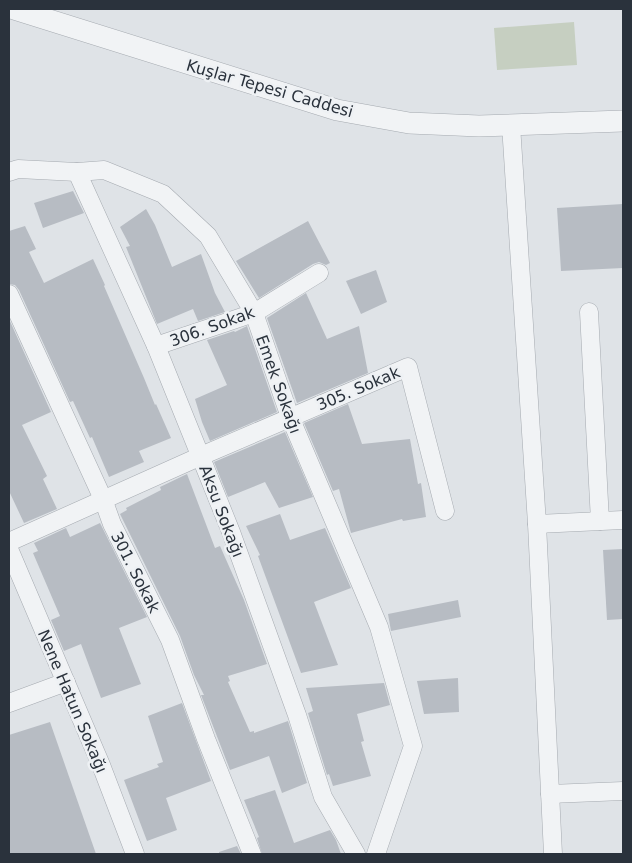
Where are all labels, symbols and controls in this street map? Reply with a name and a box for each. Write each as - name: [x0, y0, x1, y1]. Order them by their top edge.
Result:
- street label: Kuşlar Tepesi Caddesi: [184, 56, 356, 121]
- street label: 306. Sokak: [167, 302, 258, 351]
- street label: Emek Sokağı: [252, 332, 305, 436]
- street label: 305. Sokak: [314, 362, 403, 415]
- street label: Aksu Sokağı: [195, 462, 248, 560]
- street label: 301. Sokak: [107, 528, 164, 617]
- street label: Nene Hatun Sokağı: [34, 627, 111, 776]

